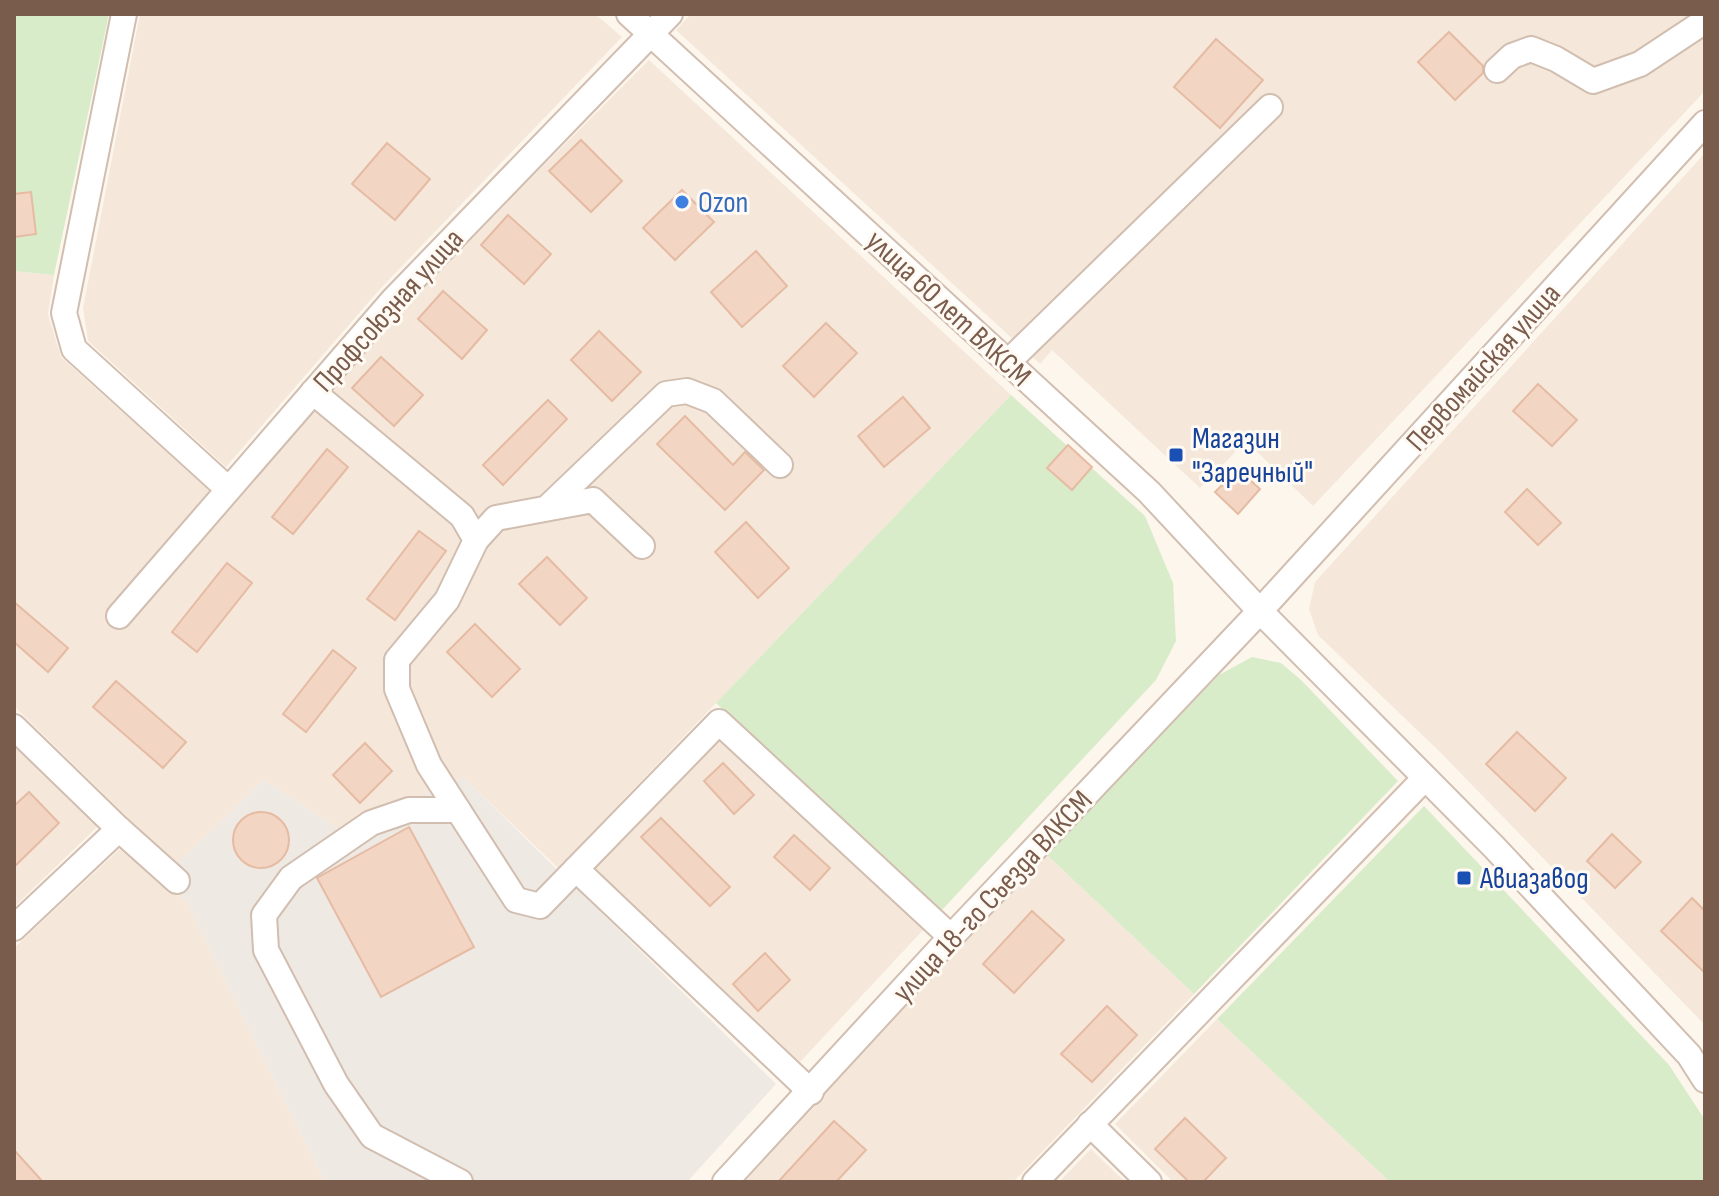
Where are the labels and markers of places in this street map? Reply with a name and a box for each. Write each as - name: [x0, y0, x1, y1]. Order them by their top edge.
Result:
- place label: Ozon: [698, 185, 748, 221]
- marker: Ozon: [673, 193, 691, 211]
- place label: Магазин "Заречный": [1192, 421, 1313, 491]
- marker: Магазин "Заречный": [1167, 446, 1185, 464]
- place label: Авиазавод: [1479, 861, 1589, 897]
- marker: Авиазавод: [1455, 869, 1473, 887]

